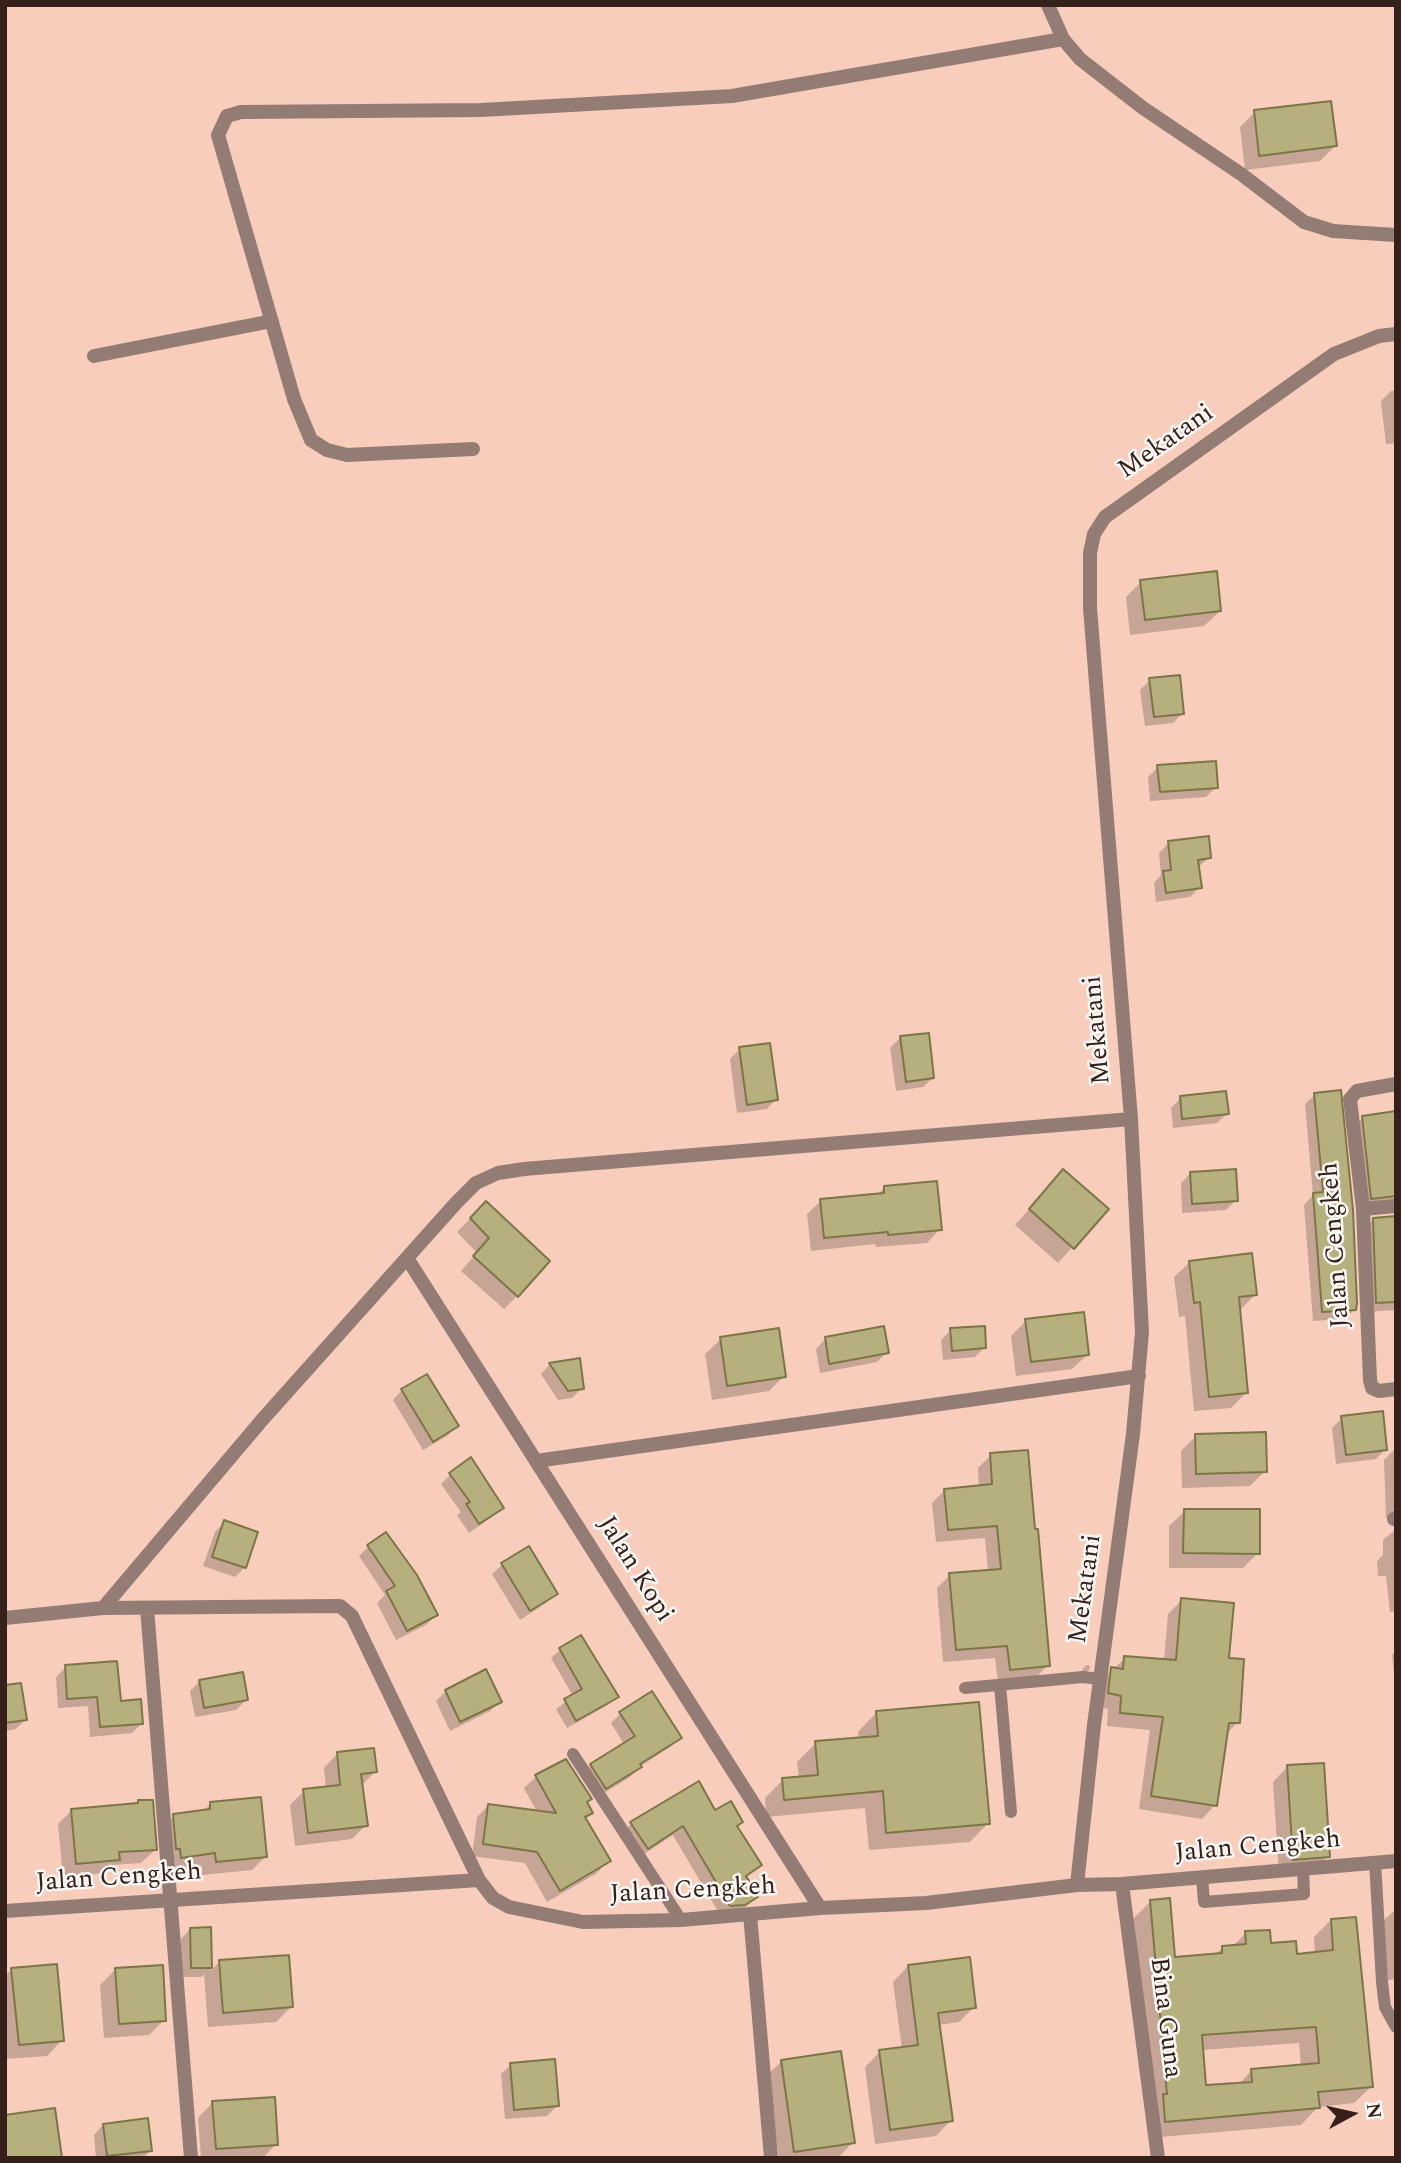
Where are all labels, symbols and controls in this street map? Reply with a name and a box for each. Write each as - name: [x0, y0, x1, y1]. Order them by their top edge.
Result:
- street label: Mekatani: [1113, 399, 1221, 487]
- street label: Mekatani: [1079, 974, 1119, 1086]
- street label: Jalan Cengkeh: [1316, 1161, 1358, 1329]
- street label: Jalan Kopi: [589, 1511, 679, 1629]
- street label: Mekatani: [1064, 1533, 1110, 1645]
- street label: Jalan Cengkeh: [1174, 1825, 1342, 1871]
- street label: Jalan Cengkeh: [35, 1858, 203, 1900]
- street label: Jalan Cengkeh: [609, 1872, 777, 1912]
- street label: Bina Guna: [1141, 1956, 1187, 2080]
- north arrow: [1317, 2079, 1387, 2149]
- text: N: [1358, 2101, 1389, 2121]

